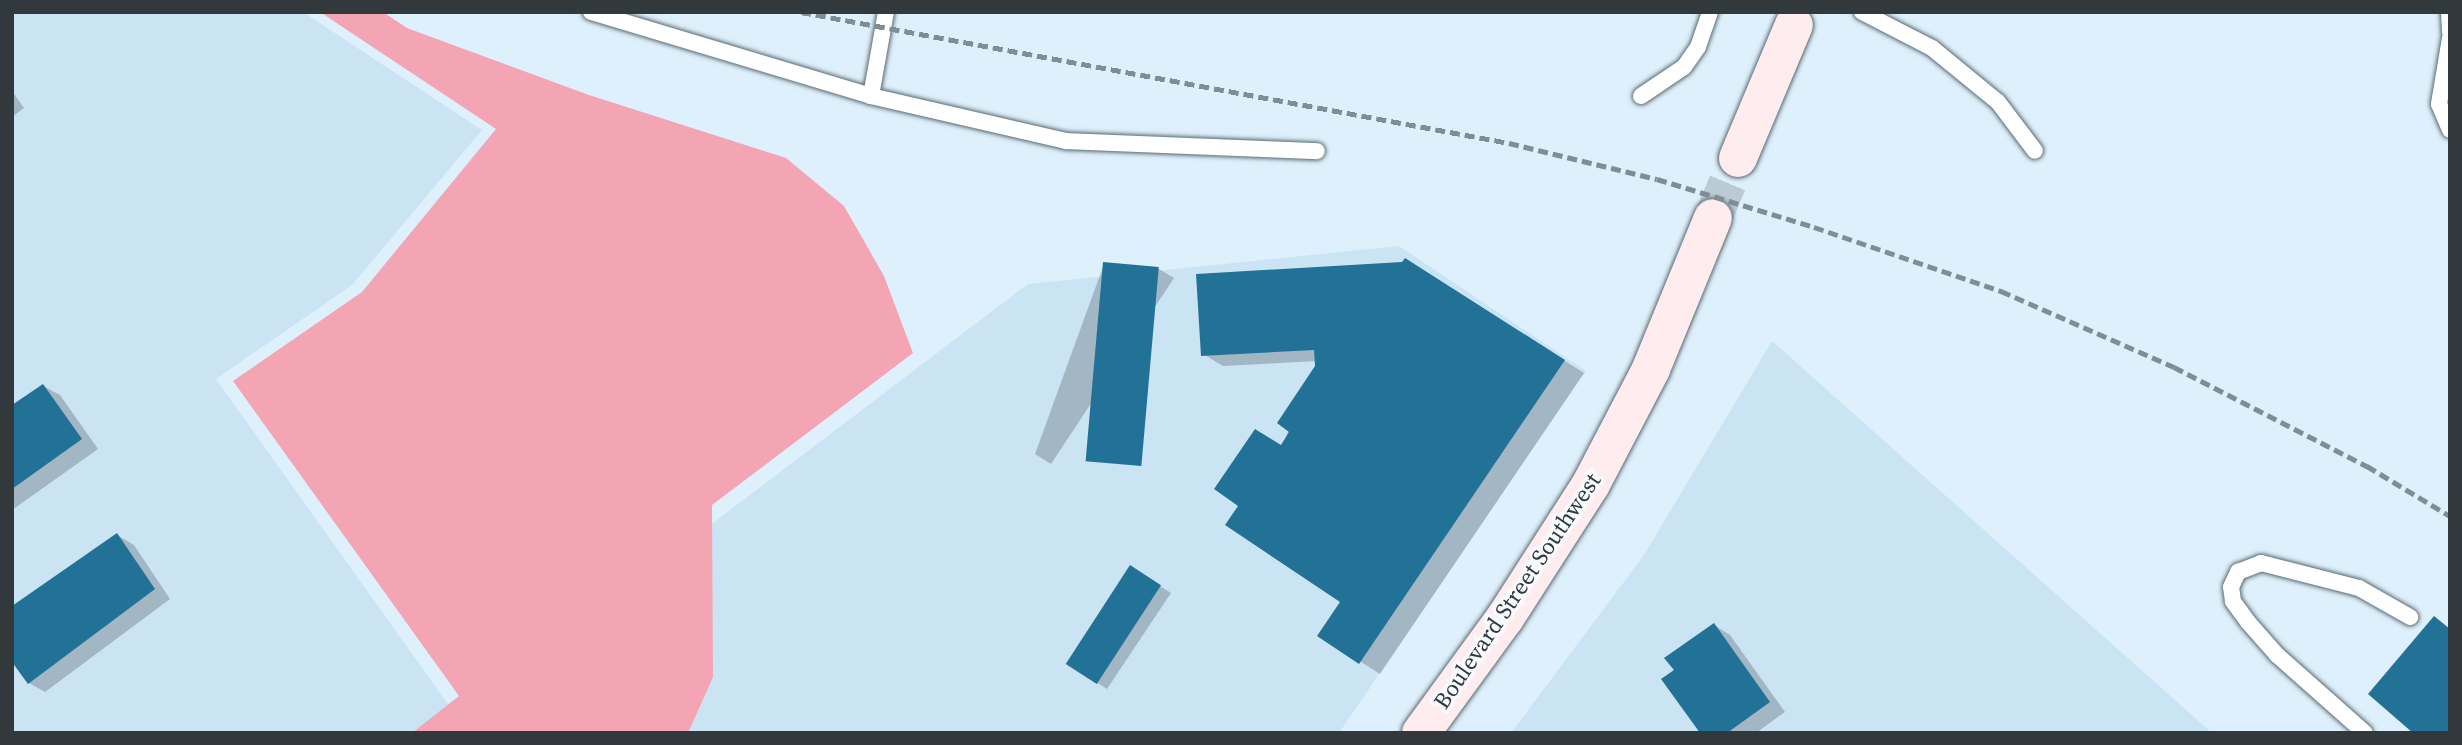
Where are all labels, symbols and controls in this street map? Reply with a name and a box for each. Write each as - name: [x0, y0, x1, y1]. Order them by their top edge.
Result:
- street label: Boulevard Street Southwest: [1428, 468, 1606, 714]

